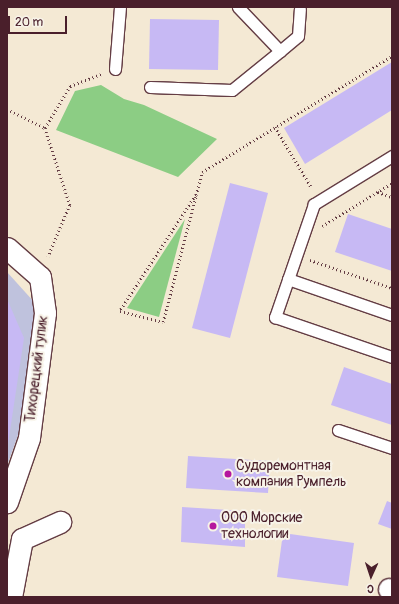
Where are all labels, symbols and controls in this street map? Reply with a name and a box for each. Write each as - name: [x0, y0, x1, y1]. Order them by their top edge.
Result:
- scale bar: [10, 8, 69, 34]
- text: 20 m: [15, 15, 43, 30]
- street label: Тихорецкий тупик: [22, 315, 52, 423]
- place label: Судоремонтная компания Румпель: [236, 458, 346, 490]
- marker: Судоремонтная компания Румпель: [223, 469, 233, 479]
- place label: ООО Морские технологии: [221, 510, 302, 542]
- marker: ООО Морские технологии: [208, 521, 218, 531]
- north arrow: [351, 556, 391, 596]
- text: С: [367, 582, 374, 595]

